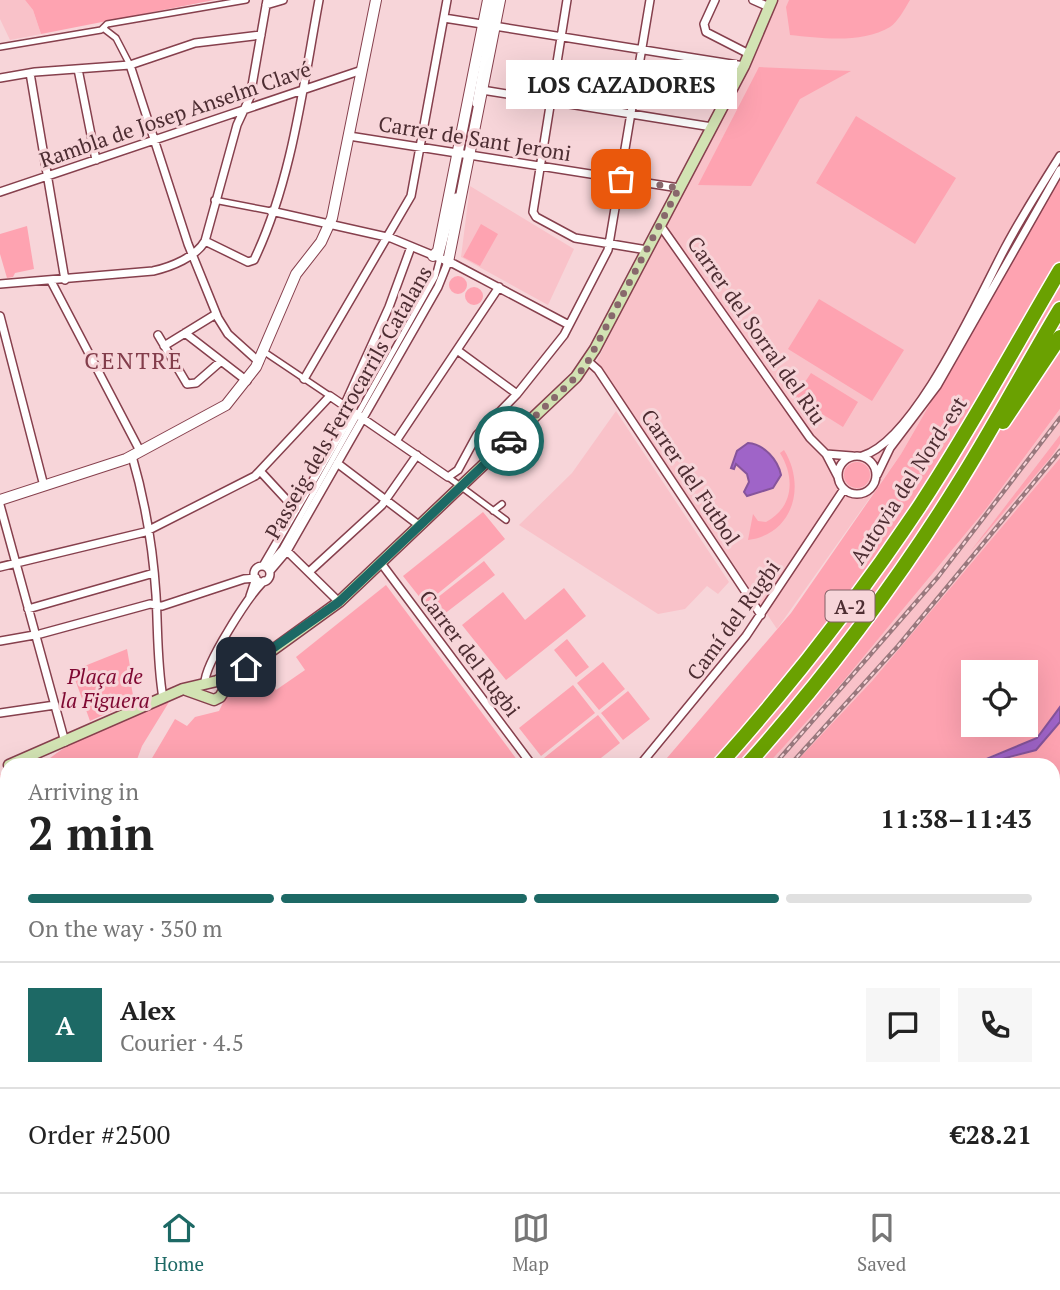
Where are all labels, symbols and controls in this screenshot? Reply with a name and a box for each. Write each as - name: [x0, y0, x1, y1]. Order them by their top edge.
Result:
- street label: Rambla de Josep Anselm Clavé: [36, 54, 314, 174]
- callout: LOS CAZADORES: [505, 60, 736, 109]
- text: LOS CAZADORES: [527, 69, 716, 100]
- street label: Carrer de Sant Jeroni: [377, 109, 573, 167]
- pin: [591, 149, 651, 209]
- icon: bag: [602, 160, 640, 198]
- street label: Carrer del Sorral del Riu: [681, 230, 833, 430]
- street label: Passeig dels Ferrocarrils Catalans: [258, 260, 438, 544]
- district label: CENTRE: [84, 345, 184, 376]
- street label: Autovia del Nord-est: [843, 391, 973, 569]
- street label: Carrer del Futbol: [635, 404, 747, 550]
- courier: [474, 406, 544, 476]
- icon: car: [490, 422, 528, 460]
- street label: Camí del Rugbi: [680, 555, 786, 685]
- street label: Carrer del Rugbi: [413, 584, 527, 722]
- road number: A-2: [826, 590, 874, 622]
- pin: [216, 637, 276, 697]
- icon: home: [227, 648, 265, 686]
- map controls: [961, 660, 1038, 737]
- button: locate: [961, 660, 1038, 737]
- park label: Plaça de la Figuera: [60, 662, 150, 714]
- text: Arriving in: [28, 776, 139, 807]
- text: 11:38–11:43: [880, 801, 1032, 835]
- text: 2 min: [28, 802, 154, 863]
- text: On the way · 350 m: [28, 913, 222, 944]
- button: chat: [866, 988, 940, 1062]
- button: phone: [958, 988, 1032, 1062]
- text: Alex: [120, 993, 176, 1027]
- text: A: [56, 1008, 74, 1042]
- text: Courier · 4.5: [120, 1027, 244, 1058]
- text: Order #2500: [28, 1117, 170, 1151]
- text: €28.21: [951, 1117, 1032, 1151]
- tab: Home: [154, 1209, 204, 1276]
- tab: Map: [512, 1209, 550, 1276]
- tab: Saved: [857, 1209, 906, 1276]

